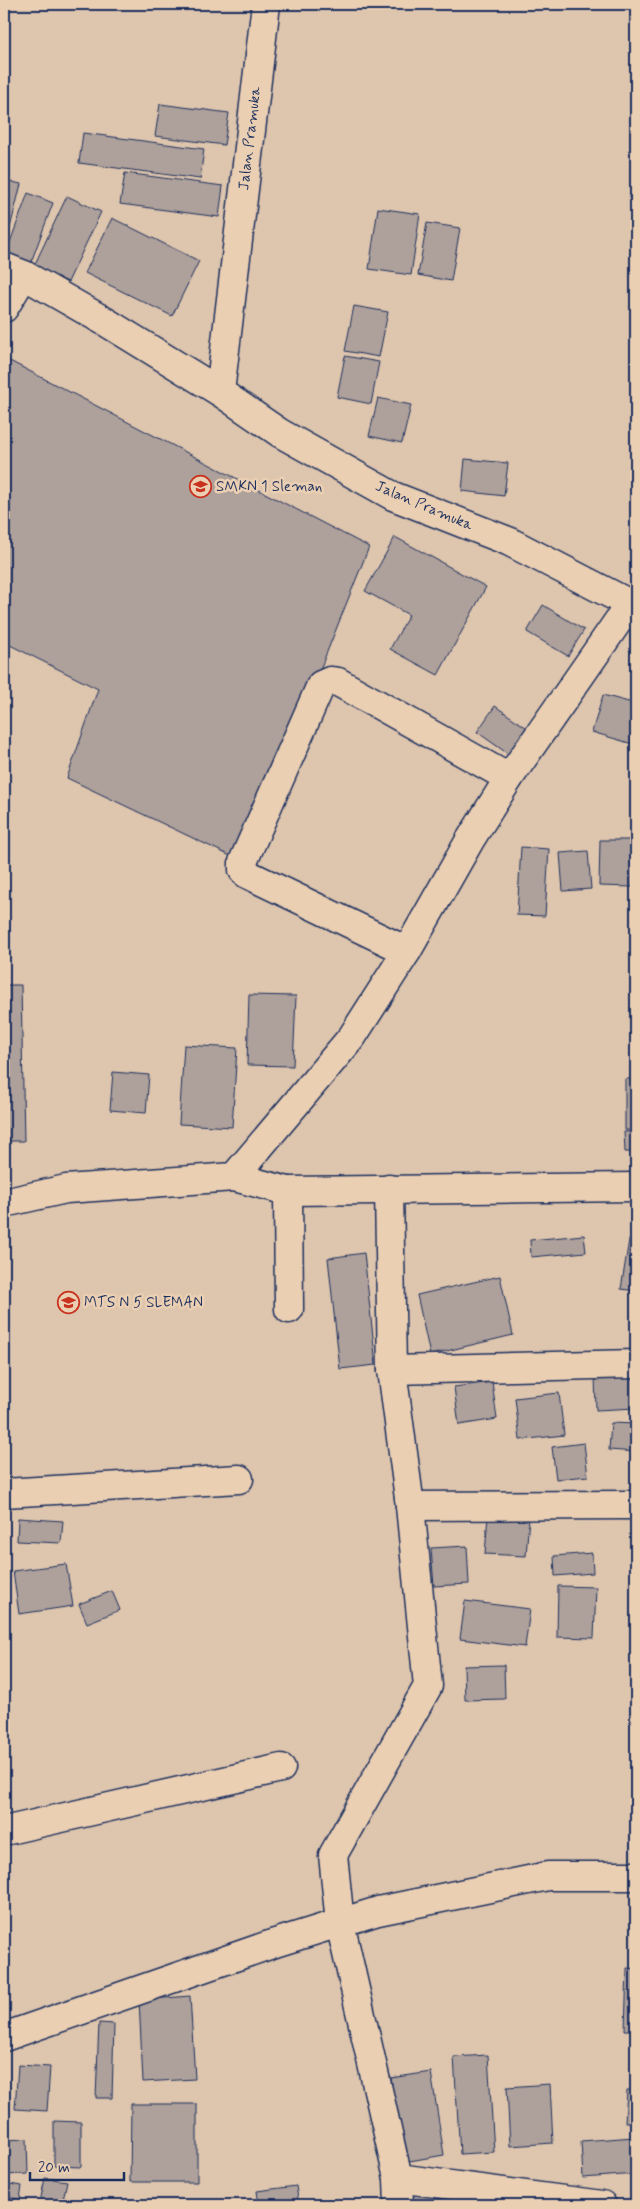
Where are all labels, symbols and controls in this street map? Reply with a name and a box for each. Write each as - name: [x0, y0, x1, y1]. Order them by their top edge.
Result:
- street label: Jalan Pramuka: [234, 85, 266, 192]
- school or university icon: SMKN 1 Sleman: [188, 475, 212, 499]
- street label: Jalan Pramuka: [372, 476, 477, 536]
- place label: SMKN 1 Sleman: [216, 477, 322, 497]
- school or university icon: MTS N 5 SLEMAN: [56, 1291, 80, 1315]
- place label: MTS N 5 SLEMAN: [84, 1293, 203, 1313]
- scale bar: [30, 2149, 124, 2181]
- text: 20 m: [38, 2158, 70, 2178]

